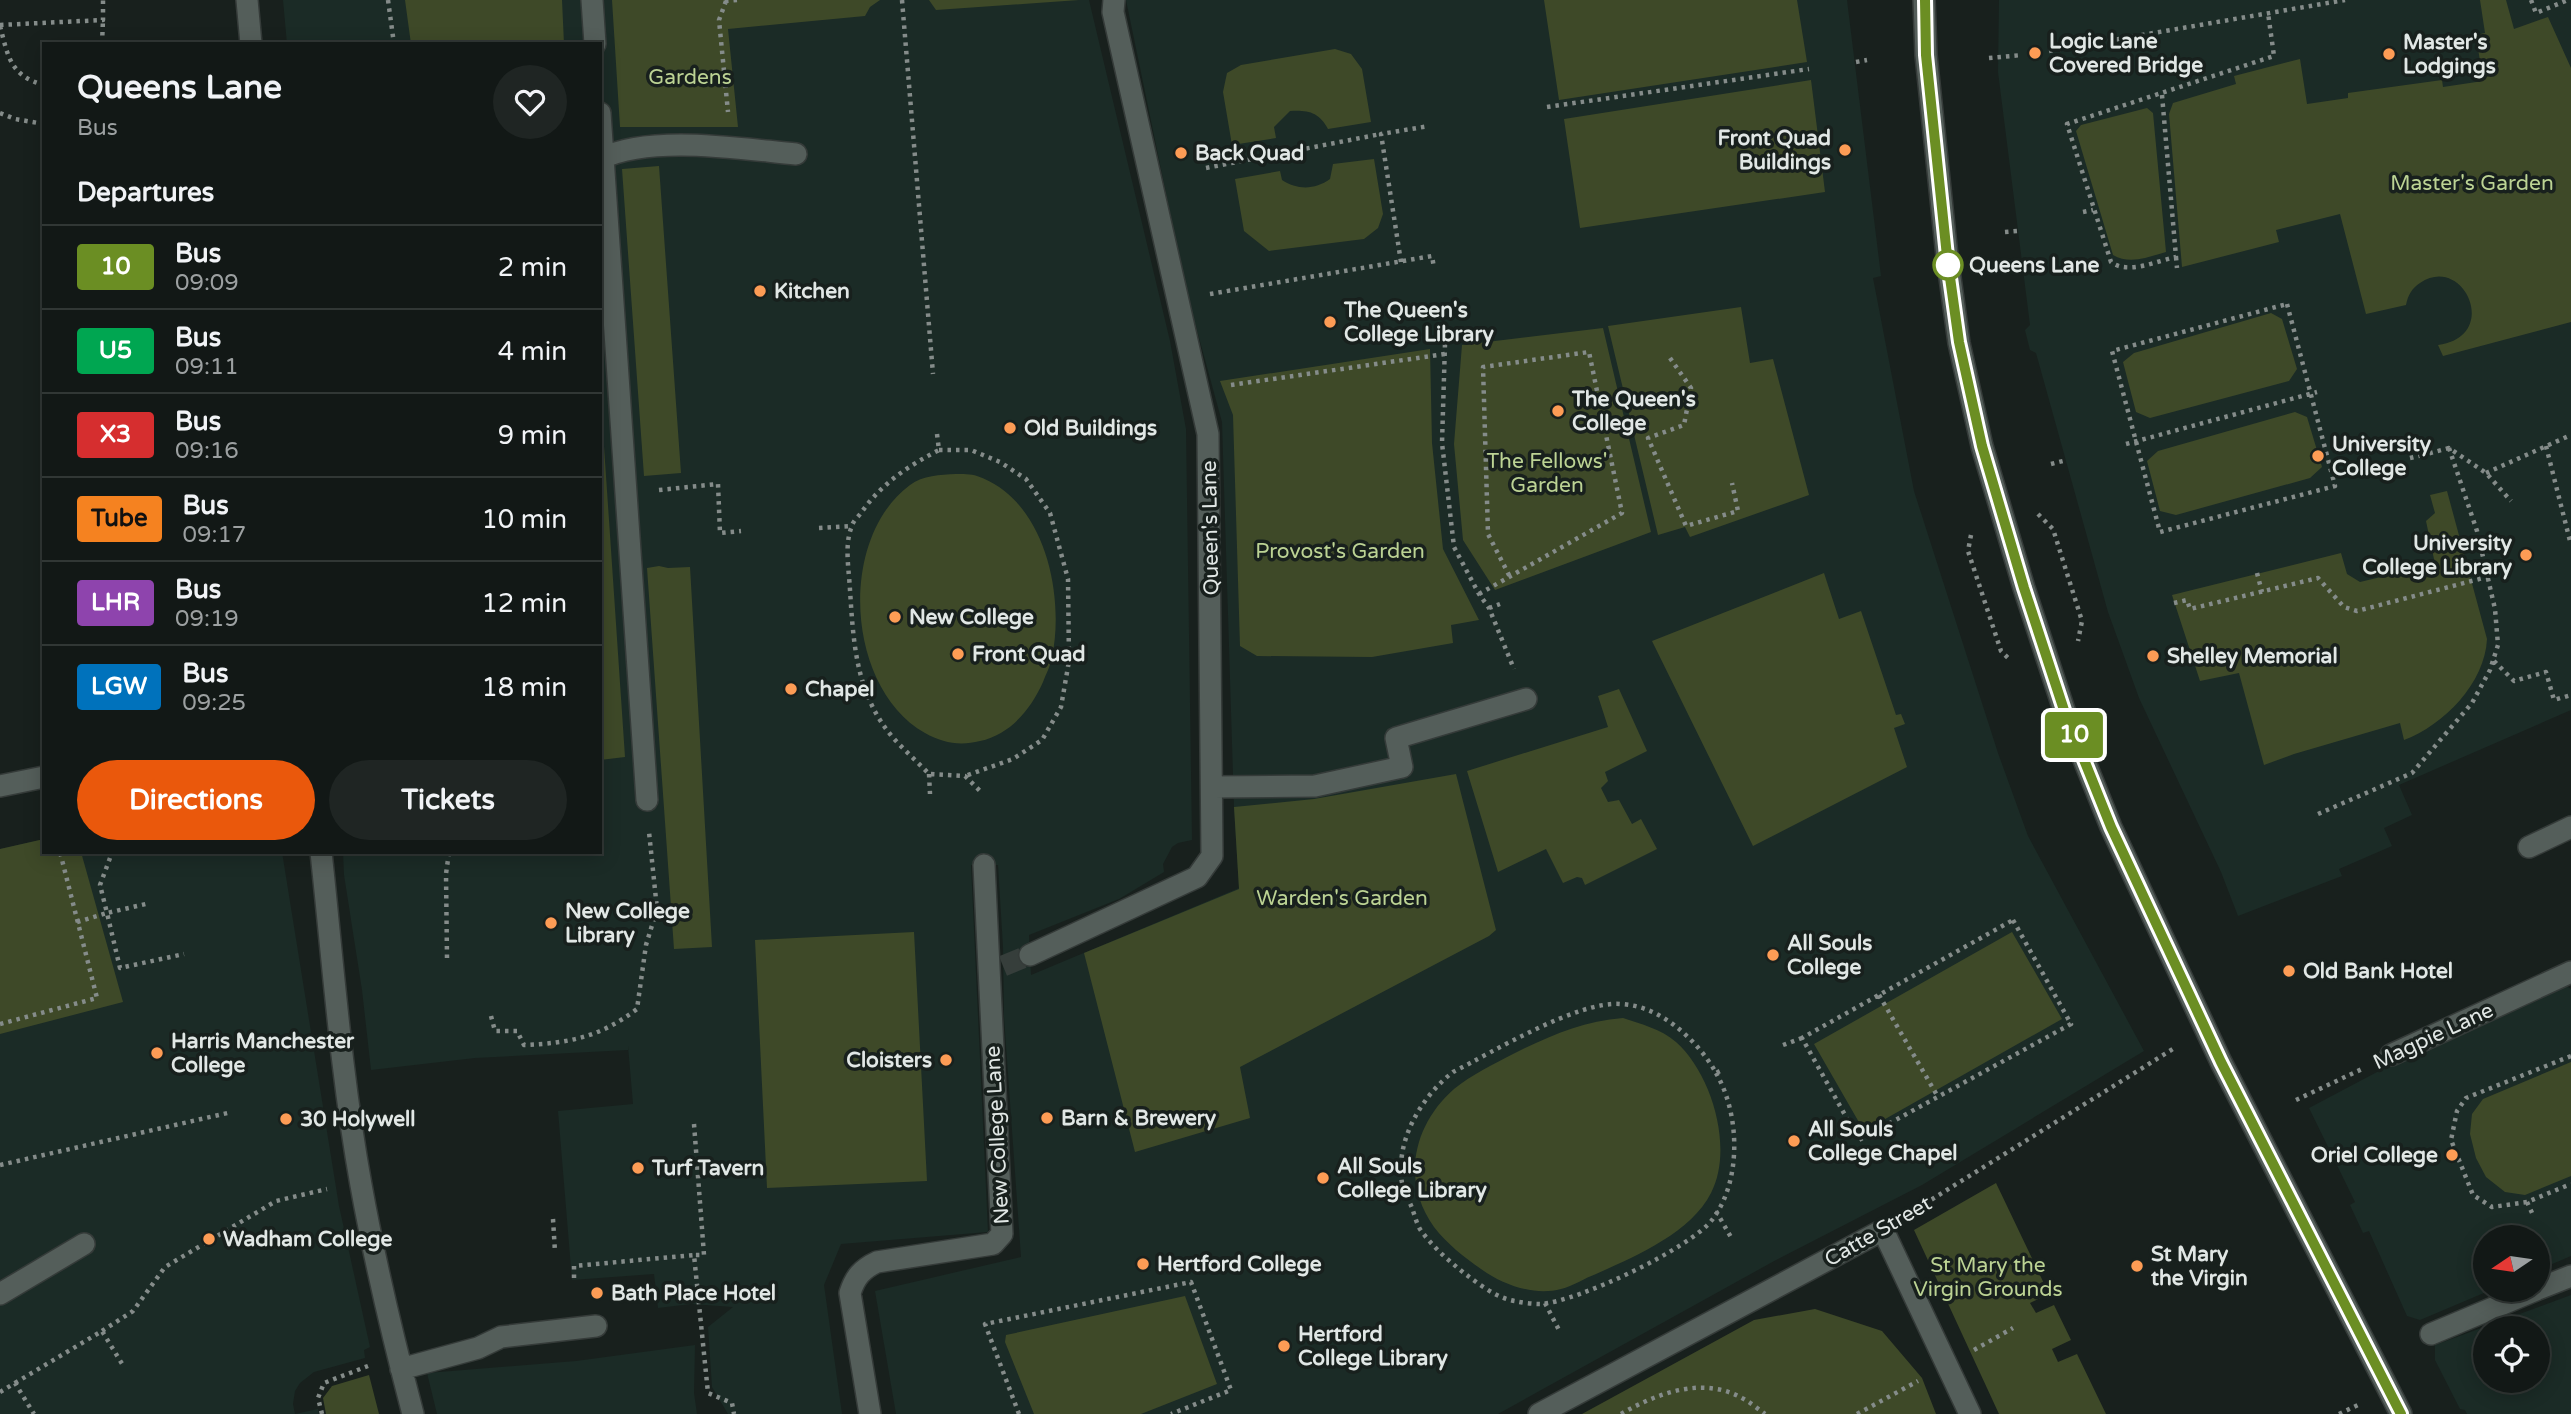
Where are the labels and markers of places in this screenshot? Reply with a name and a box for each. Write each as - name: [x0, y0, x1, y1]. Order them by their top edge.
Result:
- place label: Logic Lane Covered Bridge: [2049, 29, 2203, 78]
- place label: Master's Lodgings: [2403, 30, 2496, 79]
- marker: Logic Lane Covered Bridge: [2027, 45, 2043, 61]
- marker: Master's Lodgings: [2381, 46, 2397, 62]
- place label: Front Quad Buildings: [1718, 126, 1831, 175]
- place label: Back Quad: [1195, 141, 1304, 166]
- marker: Front Quad Buildings: [1837, 142, 1853, 158]
- marker: Back Quad: [1173, 145, 1189, 161]
- marker: Queens Lane: [1933, 250, 1963, 280]
- place label: Queens Lane: [1969, 253, 2099, 278]
- place label: Kitchen: [774, 279, 850, 304]
- marker: Kitchen: [752, 283, 768, 299]
- place label: The Queen's College Library: [1343, 298, 1494, 347]
- marker: The Queen's College Library: [1322, 314, 1338, 330]
- place label: The Queen's College: [1571, 387, 1696, 436]
- marker: The Queen's College: [1550, 403, 1566, 419]
- place label: Old Buildings: [1024, 416, 1157, 441]
- marker: Old Buildings: [1002, 420, 1018, 436]
- place label: University College: [2332, 432, 2432, 481]
- marker: University College: [2310, 448, 2326, 464]
- place label: University College Library: [2362, 531, 2513, 580]
- marker: University College Library: [2518, 547, 2534, 563]
- place label: New College: [909, 605, 1034, 630]
- marker: New College: [887, 609, 903, 625]
- place label: Front Quad: [972, 642, 1085, 667]
- place label: Shelley Memorial: [2167, 644, 2338, 669]
- marker: Front Quad: [950, 646, 966, 662]
- marker: Shelley Memorial: [2145, 648, 2161, 664]
- place label: Chapel: [805, 677, 875, 702]
- marker: Chapel: [783, 681, 799, 697]
- place label: New College Library: [565, 899, 690, 948]
- marker: New College Library: [543, 915, 559, 931]
- place label: All Souls College: [1787, 931, 1872, 980]
- marker: All Souls College: [1765, 947, 1781, 963]
- place label: Old Bank Hotel: [2303, 959, 2453, 984]
- marker: Old Bank Hotel: [2281, 963, 2297, 979]
- place label: Harris Manchester College: [171, 1029, 355, 1078]
- marker: Harris Manchester College: [149, 1045, 165, 1061]
- place label: Cloisters: [846, 1048, 932, 1073]
- marker: Cloisters: [938, 1052, 954, 1068]
- place label: Barn & Brewery: [1061, 1106, 1217, 1131]
- place label: 30 Holywell: [300, 1107, 416, 1132]
- marker: Barn & Brewery: [1039, 1110, 1055, 1126]
- marker: 30 Holywell: [278, 1111, 294, 1127]
- place label: All Souls College Chapel: [1808, 1117, 1958, 1166]
- marker: All Souls College Chapel: [1786, 1133, 1802, 1149]
- place label: Oriel College: [2311, 1143, 2438, 1168]
- marker: Oriel College: [2444, 1147, 2460, 1163]
- place label: All Souls College Library: [1337, 1154, 1487, 1203]
- place label: Turf Tavern: [651, 1156, 764, 1181]
- marker: Turf Tavern: [630, 1160, 646, 1176]
- marker: All Souls College Library: [1315, 1170, 1331, 1186]
- place label: Wadham College: [223, 1227, 392, 1252]
- marker: Wadham College: [201, 1231, 217, 1247]
- place label: St Mary the Virgin: [2151, 1242, 2248, 1291]
- place label: Hertford College: [1157, 1252, 1322, 1277]
- marker: Hertford College: [1135, 1256, 1151, 1272]
- marker: St Mary the Virgin: [2129, 1258, 2145, 1274]
- place label: Bath Place Hotel: [611, 1281, 776, 1306]
- marker: Bath Place Hotel: [589, 1285, 605, 1301]
- place label: Hertford College Library: [1298, 1322, 1448, 1371]
- marker: Hertford College Library: [1276, 1338, 1292, 1354]

